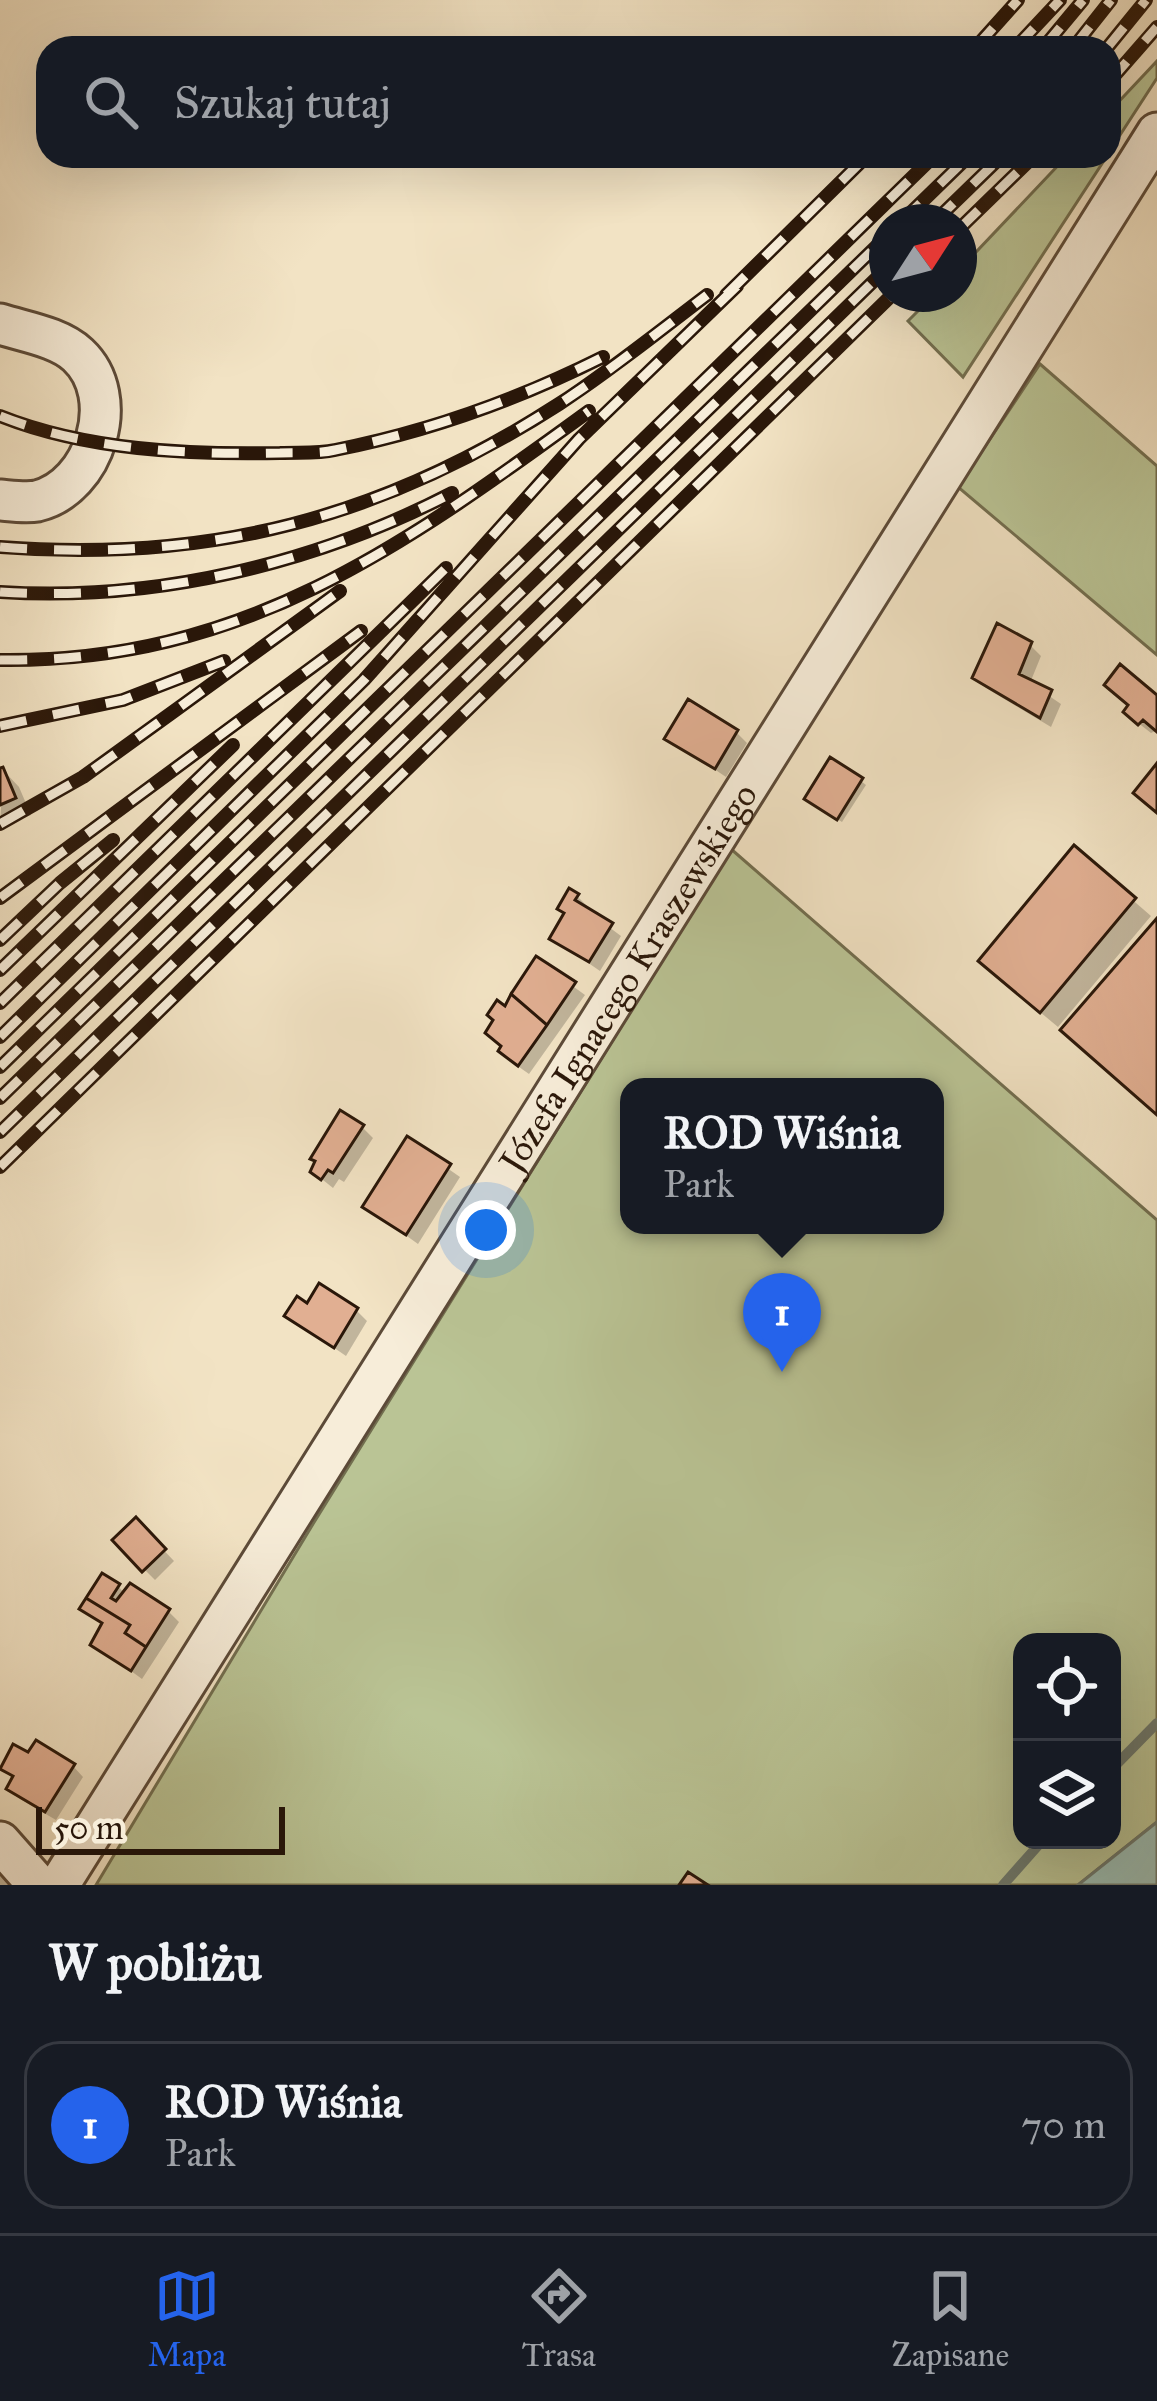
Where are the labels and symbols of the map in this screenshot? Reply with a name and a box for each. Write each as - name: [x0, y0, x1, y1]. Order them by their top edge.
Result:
- north arrow: [869, 204, 977, 312]
- street label: Józefa Ignacego Kraszewskiego: [488, 775, 767, 1184]
- your location: [456, 1200, 516, 1260]
- pin: 1: [743, 1273, 821, 1372]
- scale bar: [36, 1801, 285, 1854]

